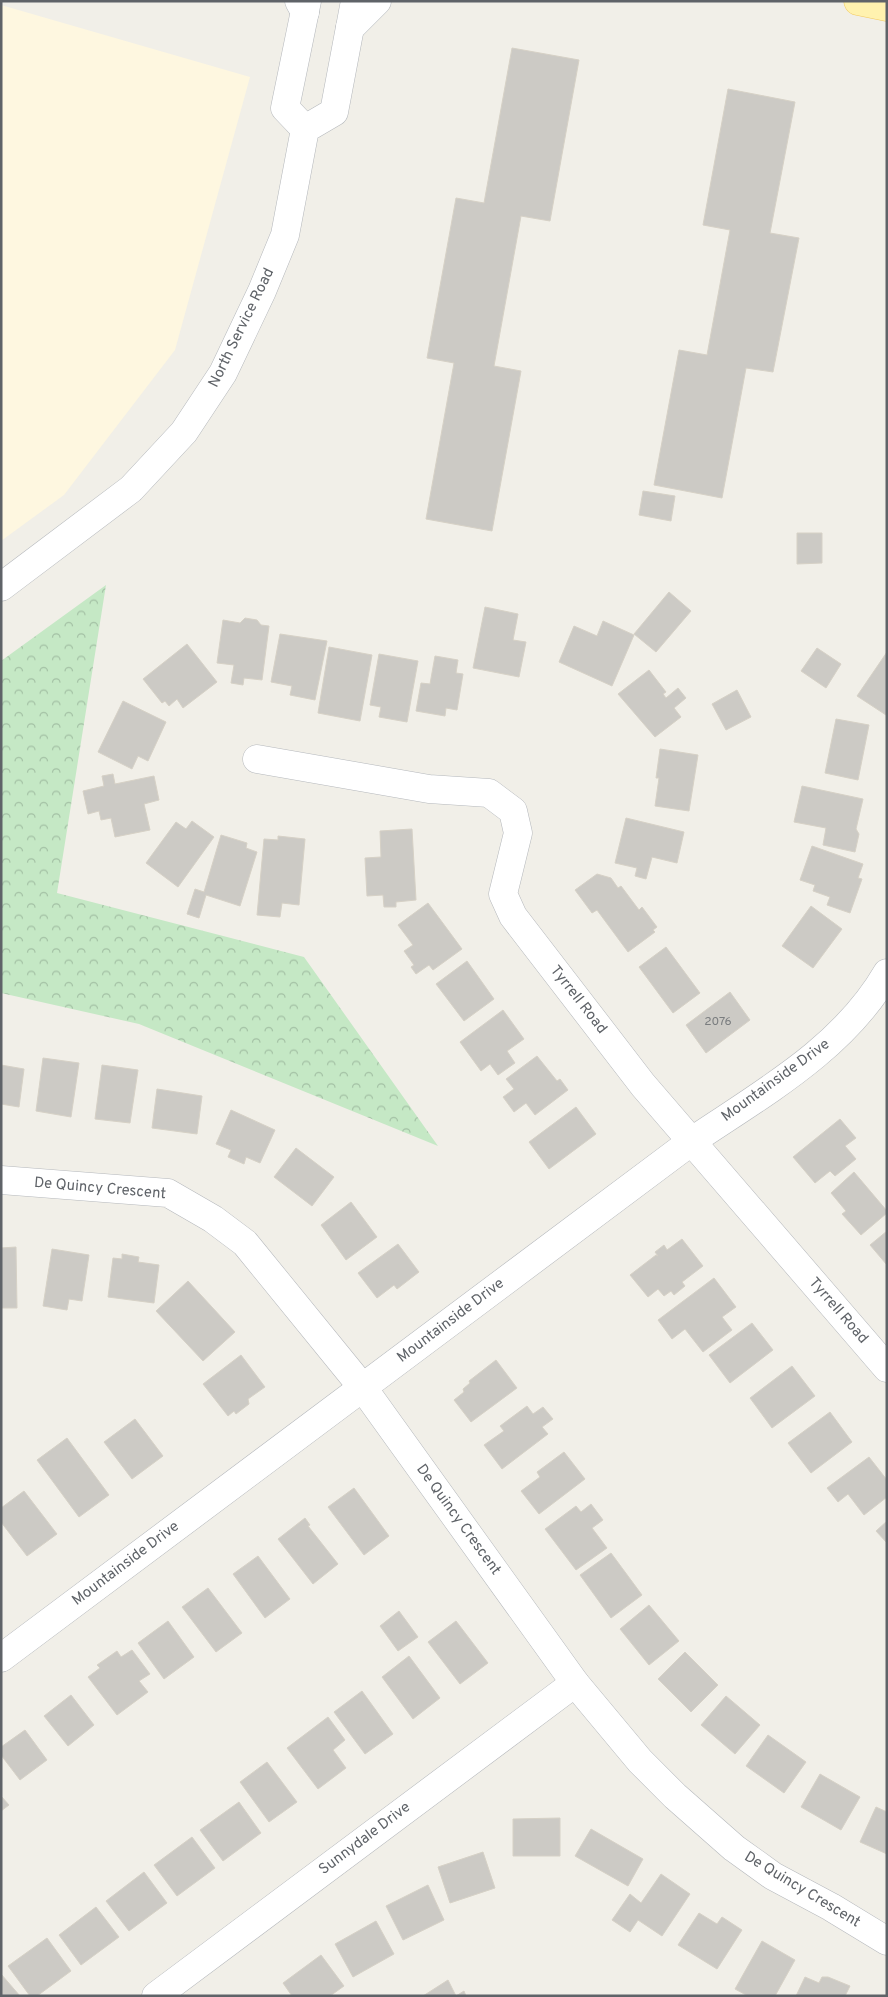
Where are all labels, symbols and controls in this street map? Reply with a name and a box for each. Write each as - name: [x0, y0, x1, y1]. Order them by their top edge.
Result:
- street label: North Service Road: [205, 265, 279, 391]
- street label: Tyrrell Road: [545, 962, 611, 1038]
- house number: 2076: [704, 1014, 732, 1030]
- street label: Mountainside Drive: [718, 1035, 834, 1127]
- street label: De Quincy Crescent: [33, 1174, 167, 1204]
- street label: Tyrrell Road: [804, 1274, 872, 1348]
- street label: Mountainside Drive: [394, 1275, 508, 1367]
- street label: De Quincy Crescent: [411, 1461, 505, 1579]
- street label: Mountainside Drive: [69, 1518, 183, 1610]
- street label: Sunnydale Drive: [315, 1798, 415, 1880]
- street label: De Quincy Crescent: [740, 1848, 864, 1932]

